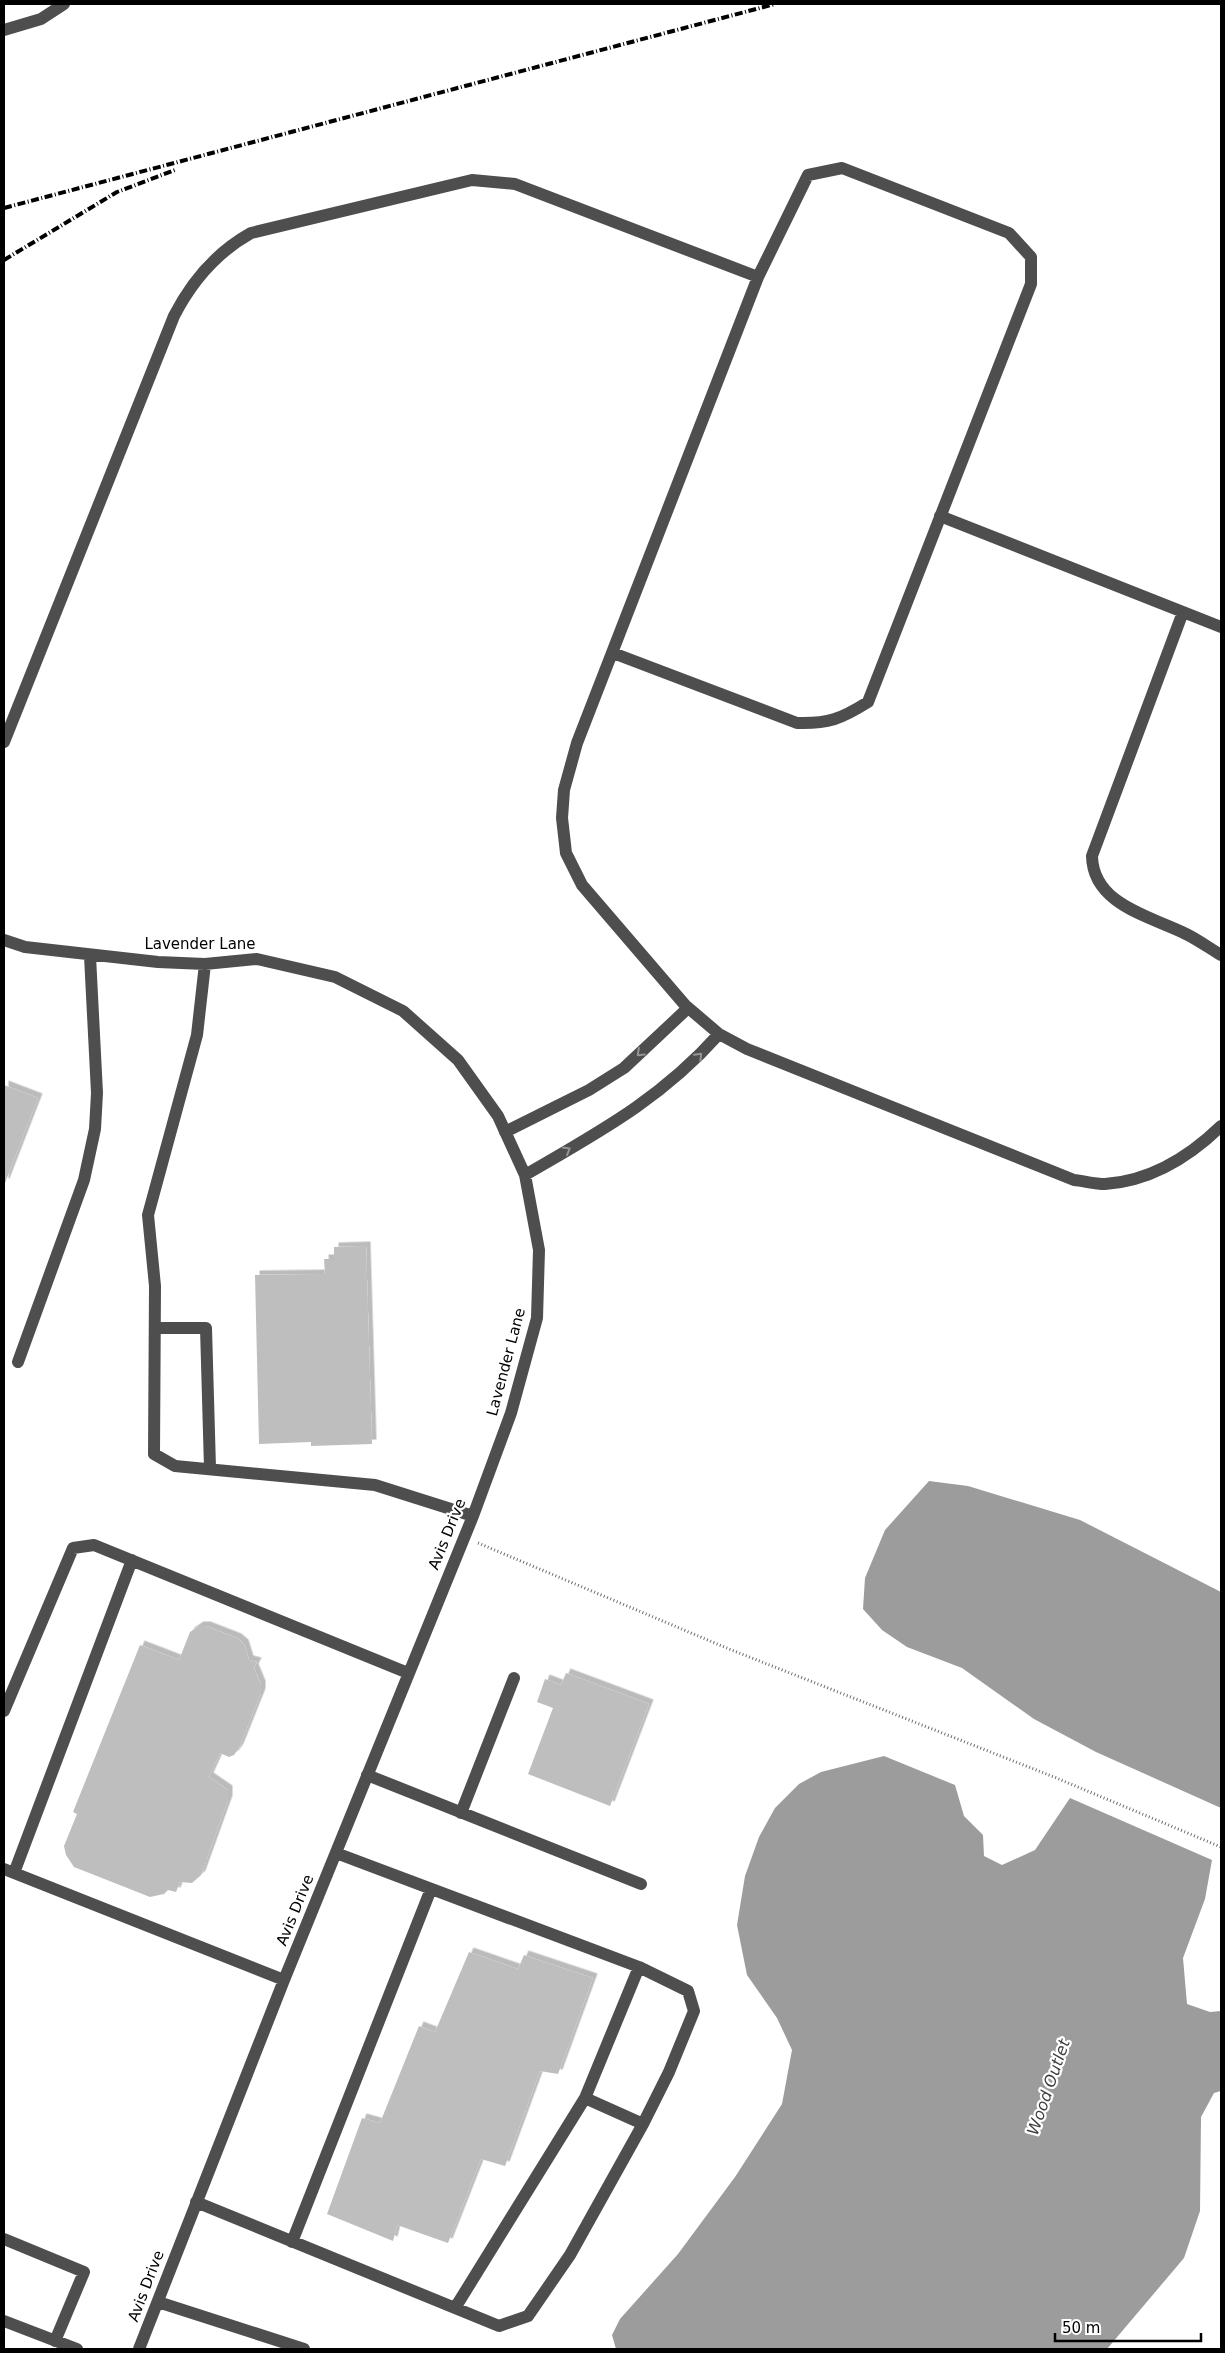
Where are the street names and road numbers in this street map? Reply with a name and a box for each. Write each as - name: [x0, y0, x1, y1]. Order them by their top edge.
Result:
- street label: Lavender Lane: [144, 935, 256, 953]
- street label: Lavender Lane: [483, 1306, 529, 1418]
- street label: Avis Drive: [425, 1496, 469, 1572]
- street label: Avis Drive: [273, 1872, 317, 1948]
- street label: Avis Drive: [124, 2248, 168, 2324]

